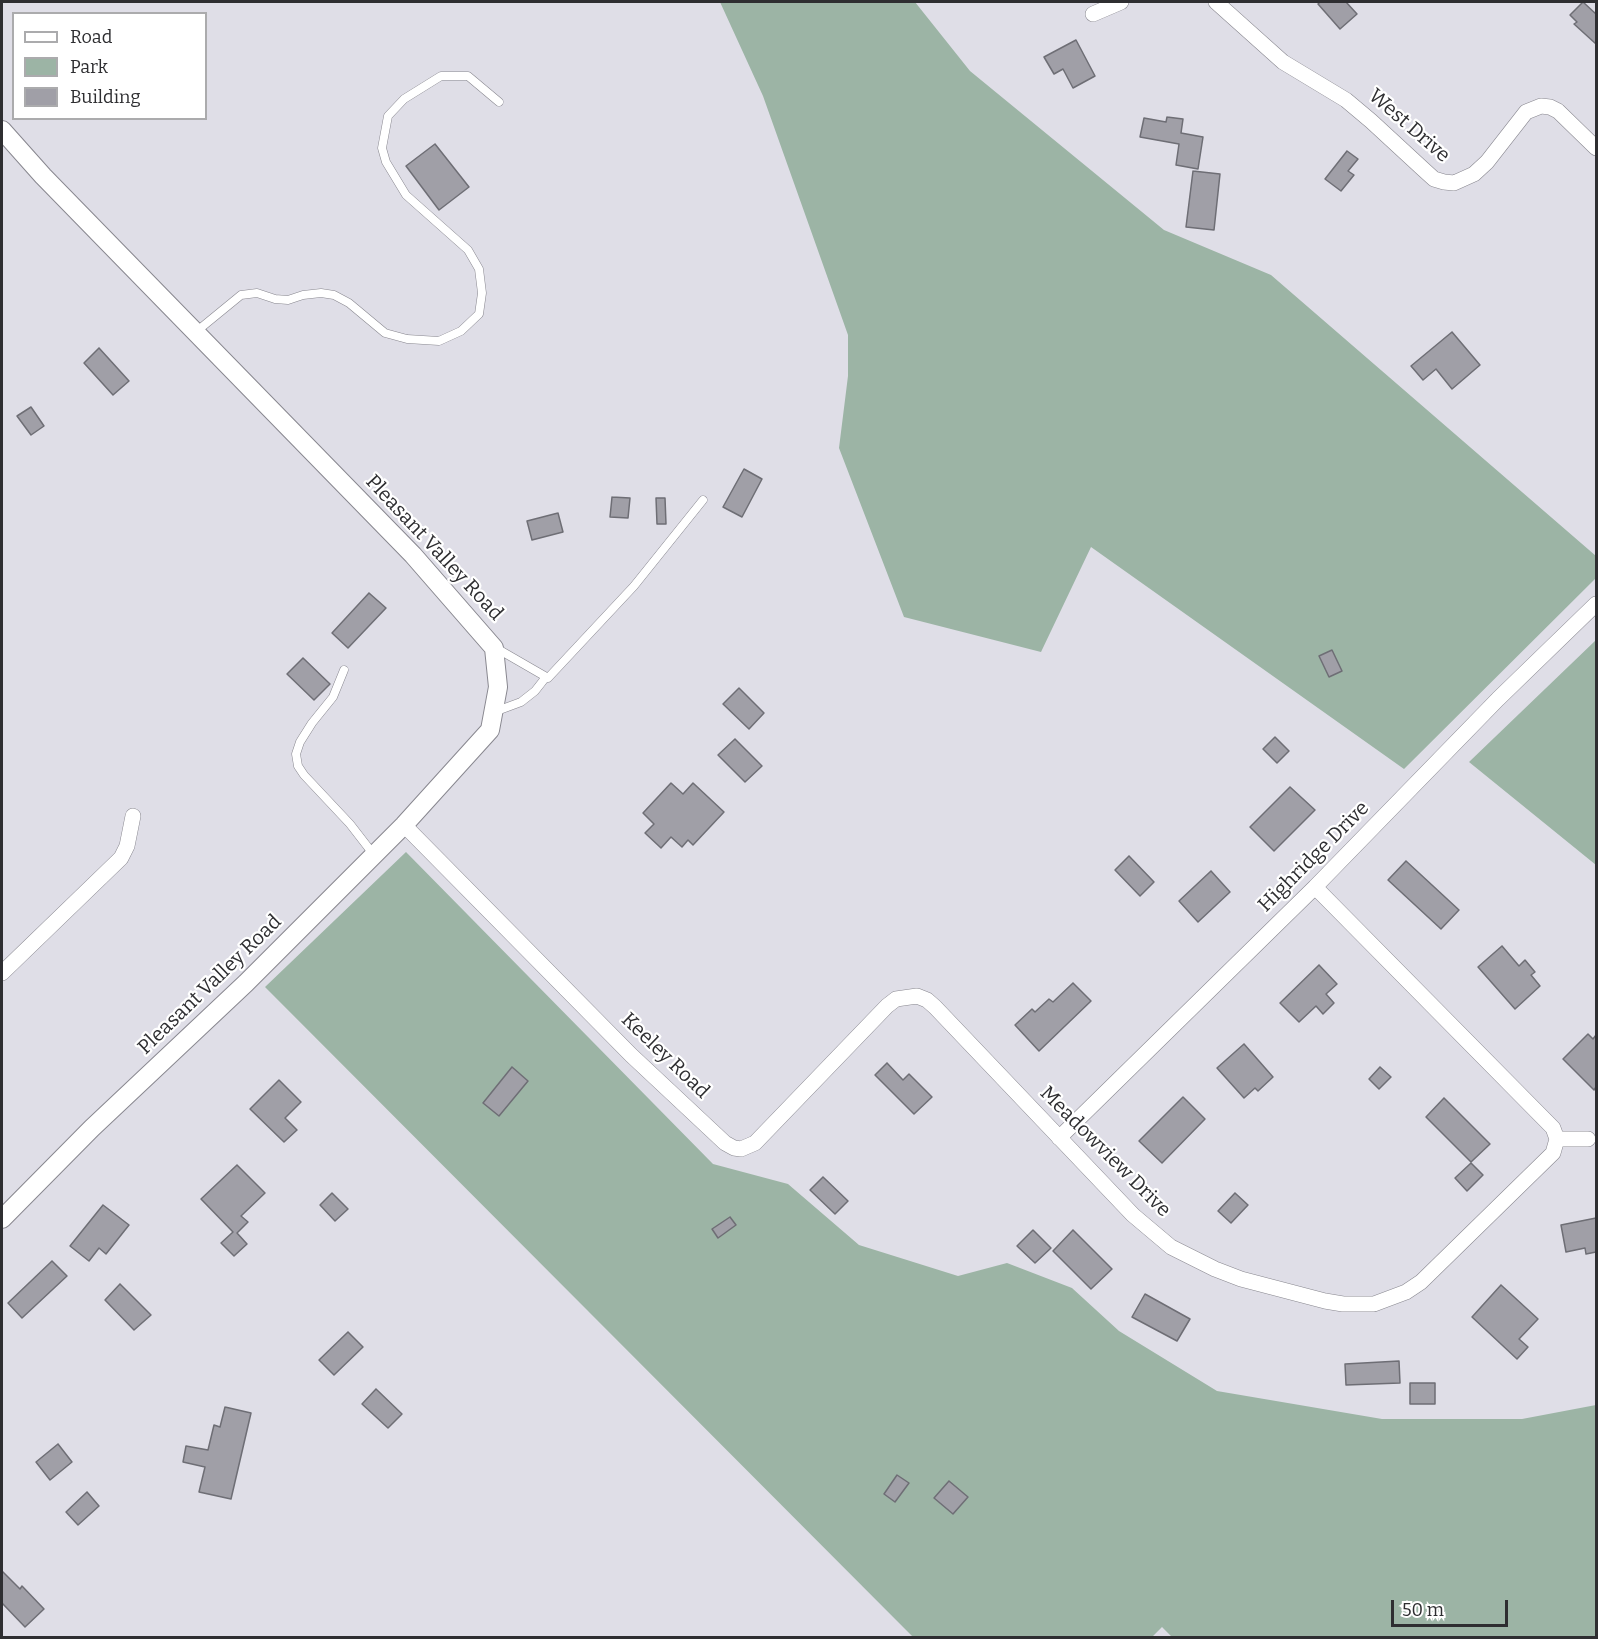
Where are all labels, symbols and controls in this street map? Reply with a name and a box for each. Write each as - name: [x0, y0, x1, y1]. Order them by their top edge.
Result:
- legend: [12, 12, 207, 120]
- text: Road: [70, 26, 112, 48]
- text: Park: [70, 56, 108, 78]
- street label: West Drive: [1363, 84, 1455, 168]
- text: Building: [70, 86, 141, 108]
- street label: Pleasant Valley Road: [360, 470, 508, 626]
- street label: Highridge Drive: [1254, 797, 1374, 917]
- street label: Pleasant Valley Road: [133, 910, 287, 1060]
- street label: Keeley Road: [616, 1008, 714, 1104]
- street label: Meadowview Drive: [1035, 1082, 1175, 1222]
- scale bar: [1394, 1588, 1511, 1626]
- text: 50 m: [1402, 1599, 1444, 1621]

